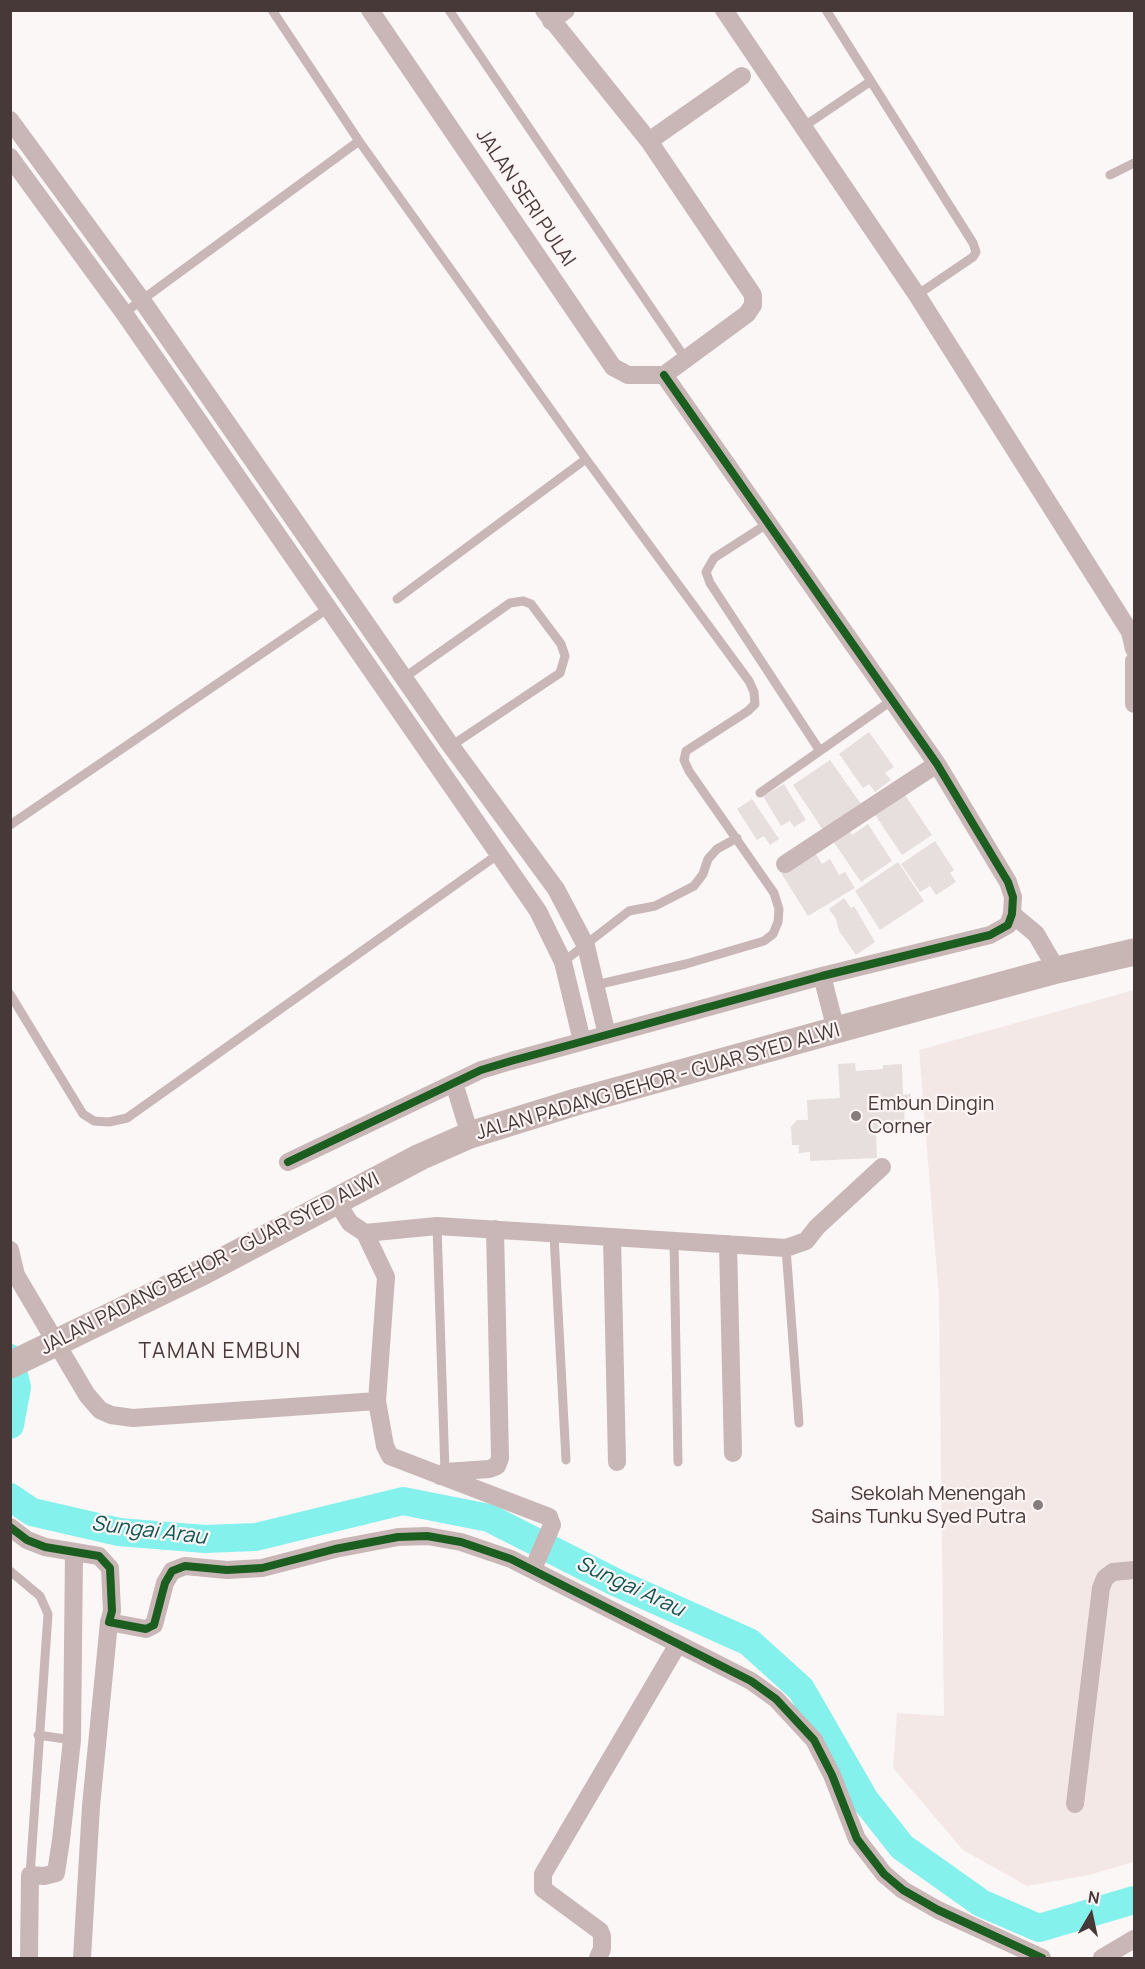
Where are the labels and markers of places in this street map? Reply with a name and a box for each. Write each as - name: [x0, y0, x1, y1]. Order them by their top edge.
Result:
- place label: Embun Dingin Corner: [868, 1092, 994, 1139]
- marker: Embun Dingin Corner: [849, 1109, 863, 1123]
- place label: Sekolah Menengah Sains Tunku Syed Putra: [811, 1482, 1026, 1529]
- marker: Sekolah Menengah Sains Tunku Syed Putra: [1031, 1498, 1045, 1512]

